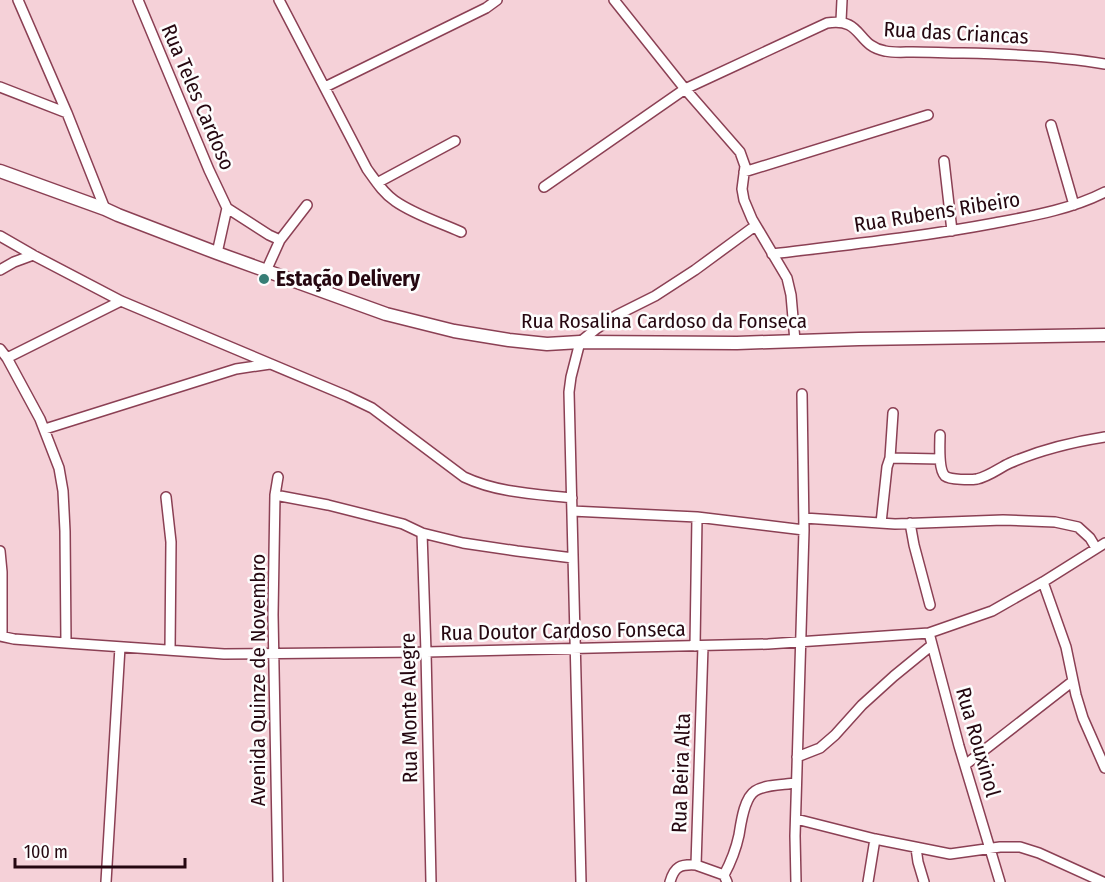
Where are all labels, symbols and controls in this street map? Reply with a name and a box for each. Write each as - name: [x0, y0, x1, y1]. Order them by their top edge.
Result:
- street label: Rua das Criancas: [883, 16, 1029, 50]
- street label: Rua Teles Cardoso: [156, 20, 240, 174]
- street label: Rua Rubens Ribeiro: [852, 186, 1022, 238]
- place label: Estação Delivery: [276, 266, 421, 292]
- marker: Estação Delivery: [257, 272, 271, 286]
- street label: Rua Rosalina Cardoso da Fonseca: [521, 308, 807, 334]
- street label: Avenida Quinze de Novembro: [245, 554, 271, 806]
- street label: Rua Doutor Cardoso Fonseca: [440, 616, 686, 646]
- street label: Rua Monte Alegre: [395, 633, 423, 783]
- street label: Rua Rouxinol: [950, 684, 1006, 800]
- street label: Rua Beira Alta: [666, 712, 696, 834]
- scale bar: [15, 831, 184, 869]
- text: 100 m: [24, 841, 68, 863]

